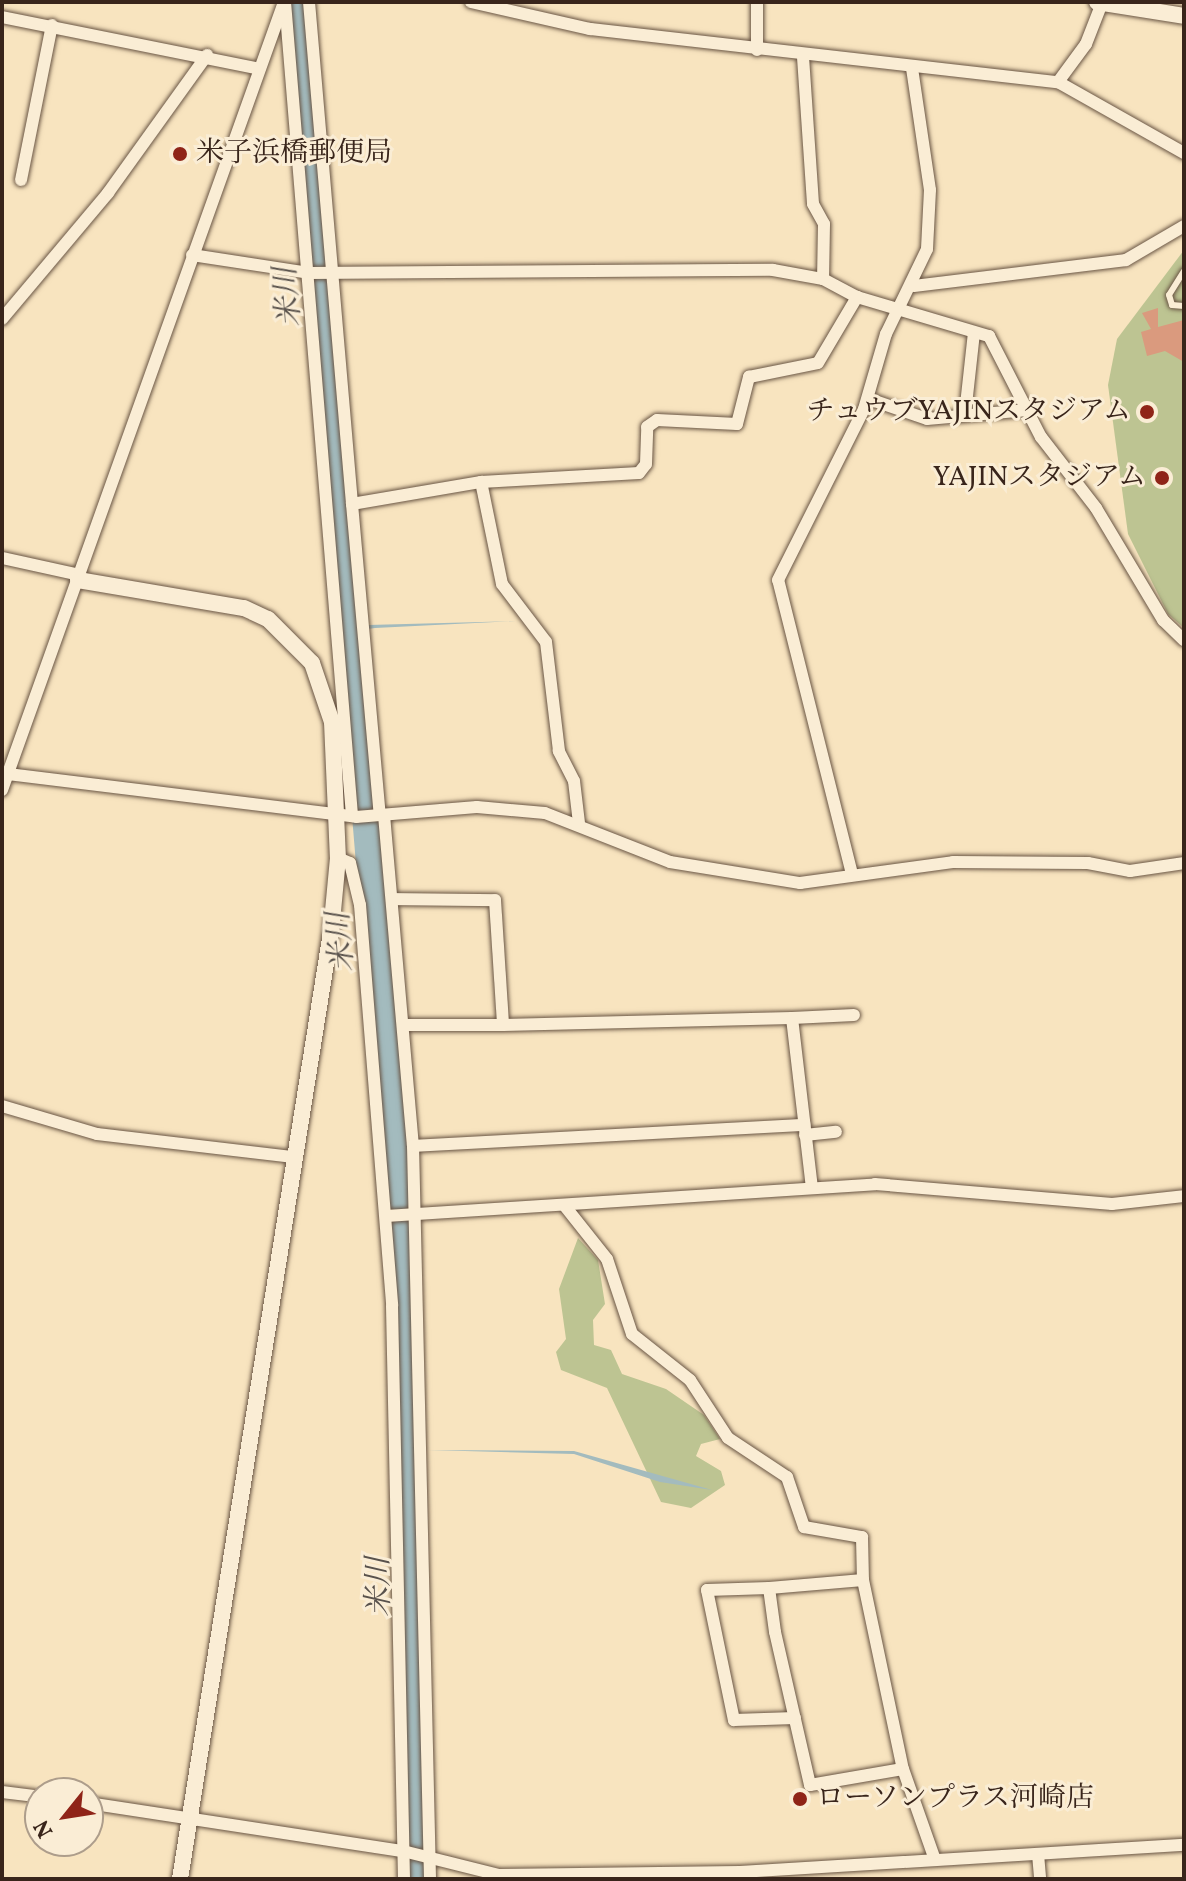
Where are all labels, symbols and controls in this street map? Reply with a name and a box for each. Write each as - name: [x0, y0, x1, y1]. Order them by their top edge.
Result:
- place label: 米子浜橋郵便局: [196, 137, 392, 171]
- marker: 米子浜橋郵便局: [171, 145, 189, 163]
- water label: 米川: [268, 266, 310, 328]
- place label: チュウブYAJINスタジアム: [804, 395, 1131, 429]
- marker: チュウブYAJINスタジアム: [1138, 403, 1156, 421]
- place label: YAJINスタジアム: [931, 461, 1146, 495]
- marker: YAJINスタジアム: [1153, 469, 1171, 487]
- water label: 米川: [321, 911, 363, 973]
- water label: 米川: [361, 1557, 399, 1617]
- north arrow: [24, 1777, 104, 1857]
- place label: ローソンプラス河崎店: [816, 1782, 1096, 1816]
- marker: ローソンプラス河崎店: [791, 1790, 809, 1808]
- text: N: [27, 1814, 62, 1843]

